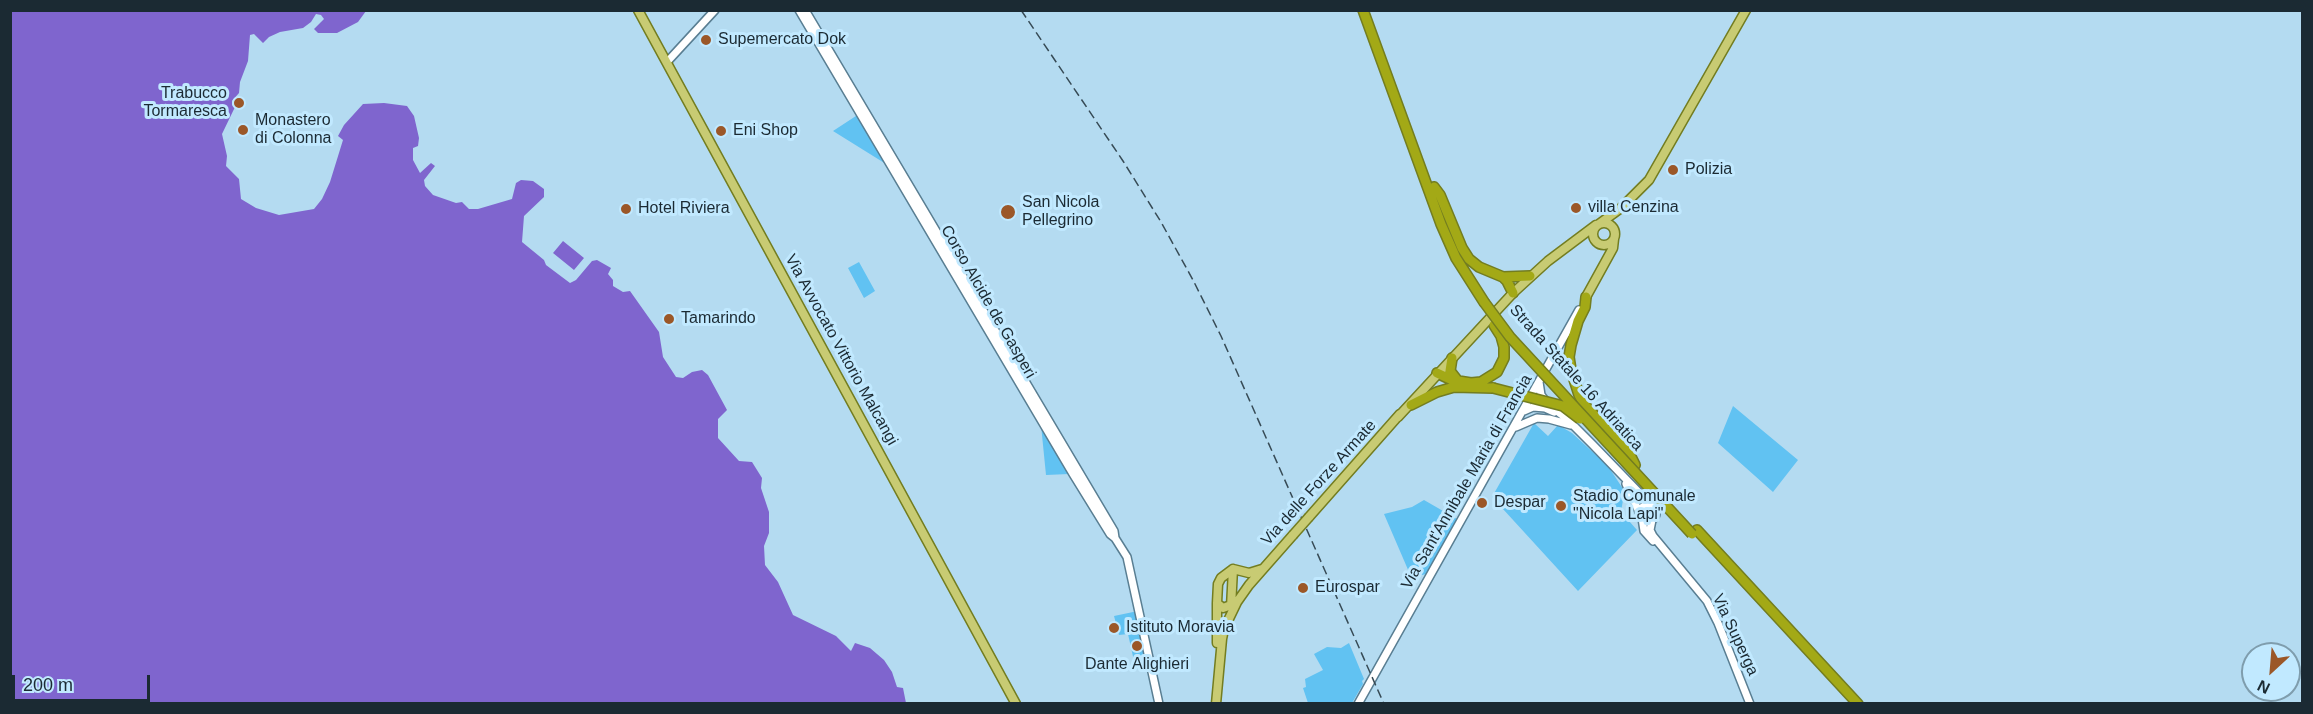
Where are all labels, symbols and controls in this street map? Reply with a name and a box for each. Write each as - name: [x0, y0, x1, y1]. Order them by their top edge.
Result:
- place label: Supemercato Dok: [718, 30, 846, 50]
- marker: Supemercato Dok: [699, 33, 713, 47]
- place label: Trabucco Tormaresca: [143, 84, 227, 122]
- marker: Trabucco Tormaresca: [232, 96, 246, 110]
- place label: Monastero di Colonna: [255, 111, 332, 149]
- place label: Eni Shop: [733, 121, 798, 141]
- marker: Monastero di Colonna: [236, 123, 250, 137]
- marker: Eni Shop: [714, 124, 728, 138]
- place label: Polizia: [1685, 160, 1732, 180]
- marker: Polizia: [1666, 163, 1680, 177]
- place label: San Nicola Pellegrino: [1022, 193, 1099, 231]
- place label: villa Cenzina: [1588, 198, 1679, 218]
- place label: Hotel Riviera: [638, 199, 730, 219]
- marker: villa Cenzina: [1569, 201, 1583, 215]
- marker: Hotel Riviera: [619, 202, 633, 216]
- marker: San Nicola Pellegrino: [999, 203, 1017, 221]
- street label: Corso Alcide de Gasperi: [936, 222, 1040, 382]
- street label: Via Avvocato Vittorio Malcangi: [780, 251, 902, 449]
- street label: Strada Statale 16 Adriatica: [1505, 301, 1647, 455]
- place label: Tamarindo: [681, 309, 756, 329]
- marker: Tamarindo: [662, 312, 676, 326]
- street label: Via Sant'Annibale Maria di Francia: [1398, 371, 1536, 593]
- street label: Via delle Forze Armate: [1258, 416, 1380, 550]
- place label: Stadio Comunale "Nicola Lapi": [1573, 487, 1696, 525]
- place label: Despar: [1494, 493, 1546, 513]
- marker: Despar: [1475, 496, 1489, 510]
- marker: Stadio Comunale "Nicola Lapi": [1554, 499, 1568, 513]
- place label: Eurospar: [1315, 578, 1380, 598]
- marker: Eurospar: [1296, 581, 1310, 595]
- street label: Via Superga: [1708, 591, 1762, 679]
- place label: Istituto Moravia: [1126, 618, 1234, 638]
- marker: Istituto Moravia: [1107, 621, 1121, 635]
- marker: Dante Alighieri: [1130, 639, 1144, 653]
- north arrow: [2241, 642, 2301, 702]
- place label: Dante Alighieri: [1085, 655, 1189, 675]
- scale bar: [15, 663, 153, 701]
- text: 200 m: [23, 675, 73, 695]
- text: N: [2255, 677, 2273, 697]

